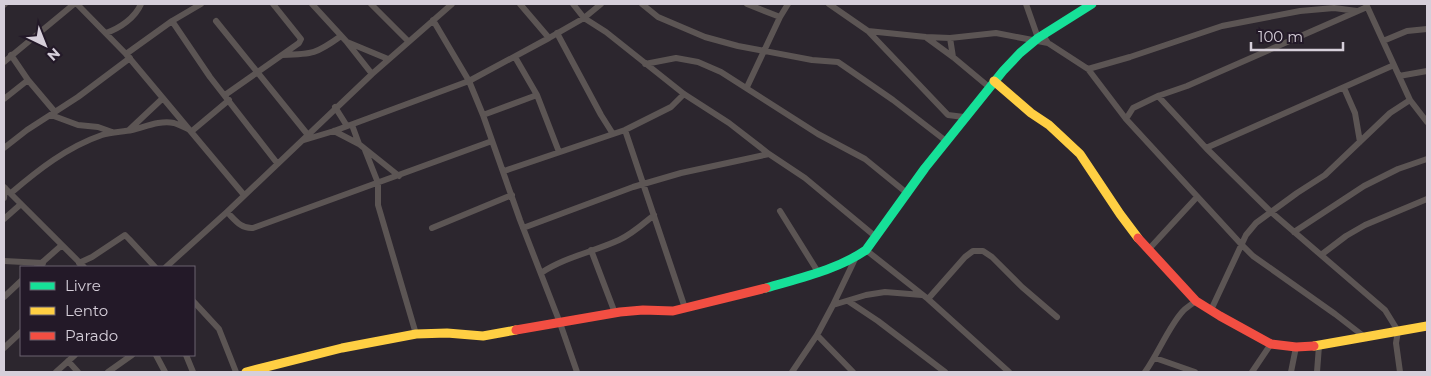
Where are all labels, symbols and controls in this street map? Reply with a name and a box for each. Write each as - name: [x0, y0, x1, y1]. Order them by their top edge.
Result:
- north arrow: [20, 20, 70, 70]
- scale bar: [1251, 20, 1344, 52]
- text: 100 m: [1258, 27, 1303, 46]
- text: N: [44, 44, 64, 65]
- legend: [20, 266, 195, 356]
- text: Livre: [65, 276, 101, 295]
- text: Lento: [65, 301, 108, 320]
- text: Parado: [65, 326, 118, 345]

